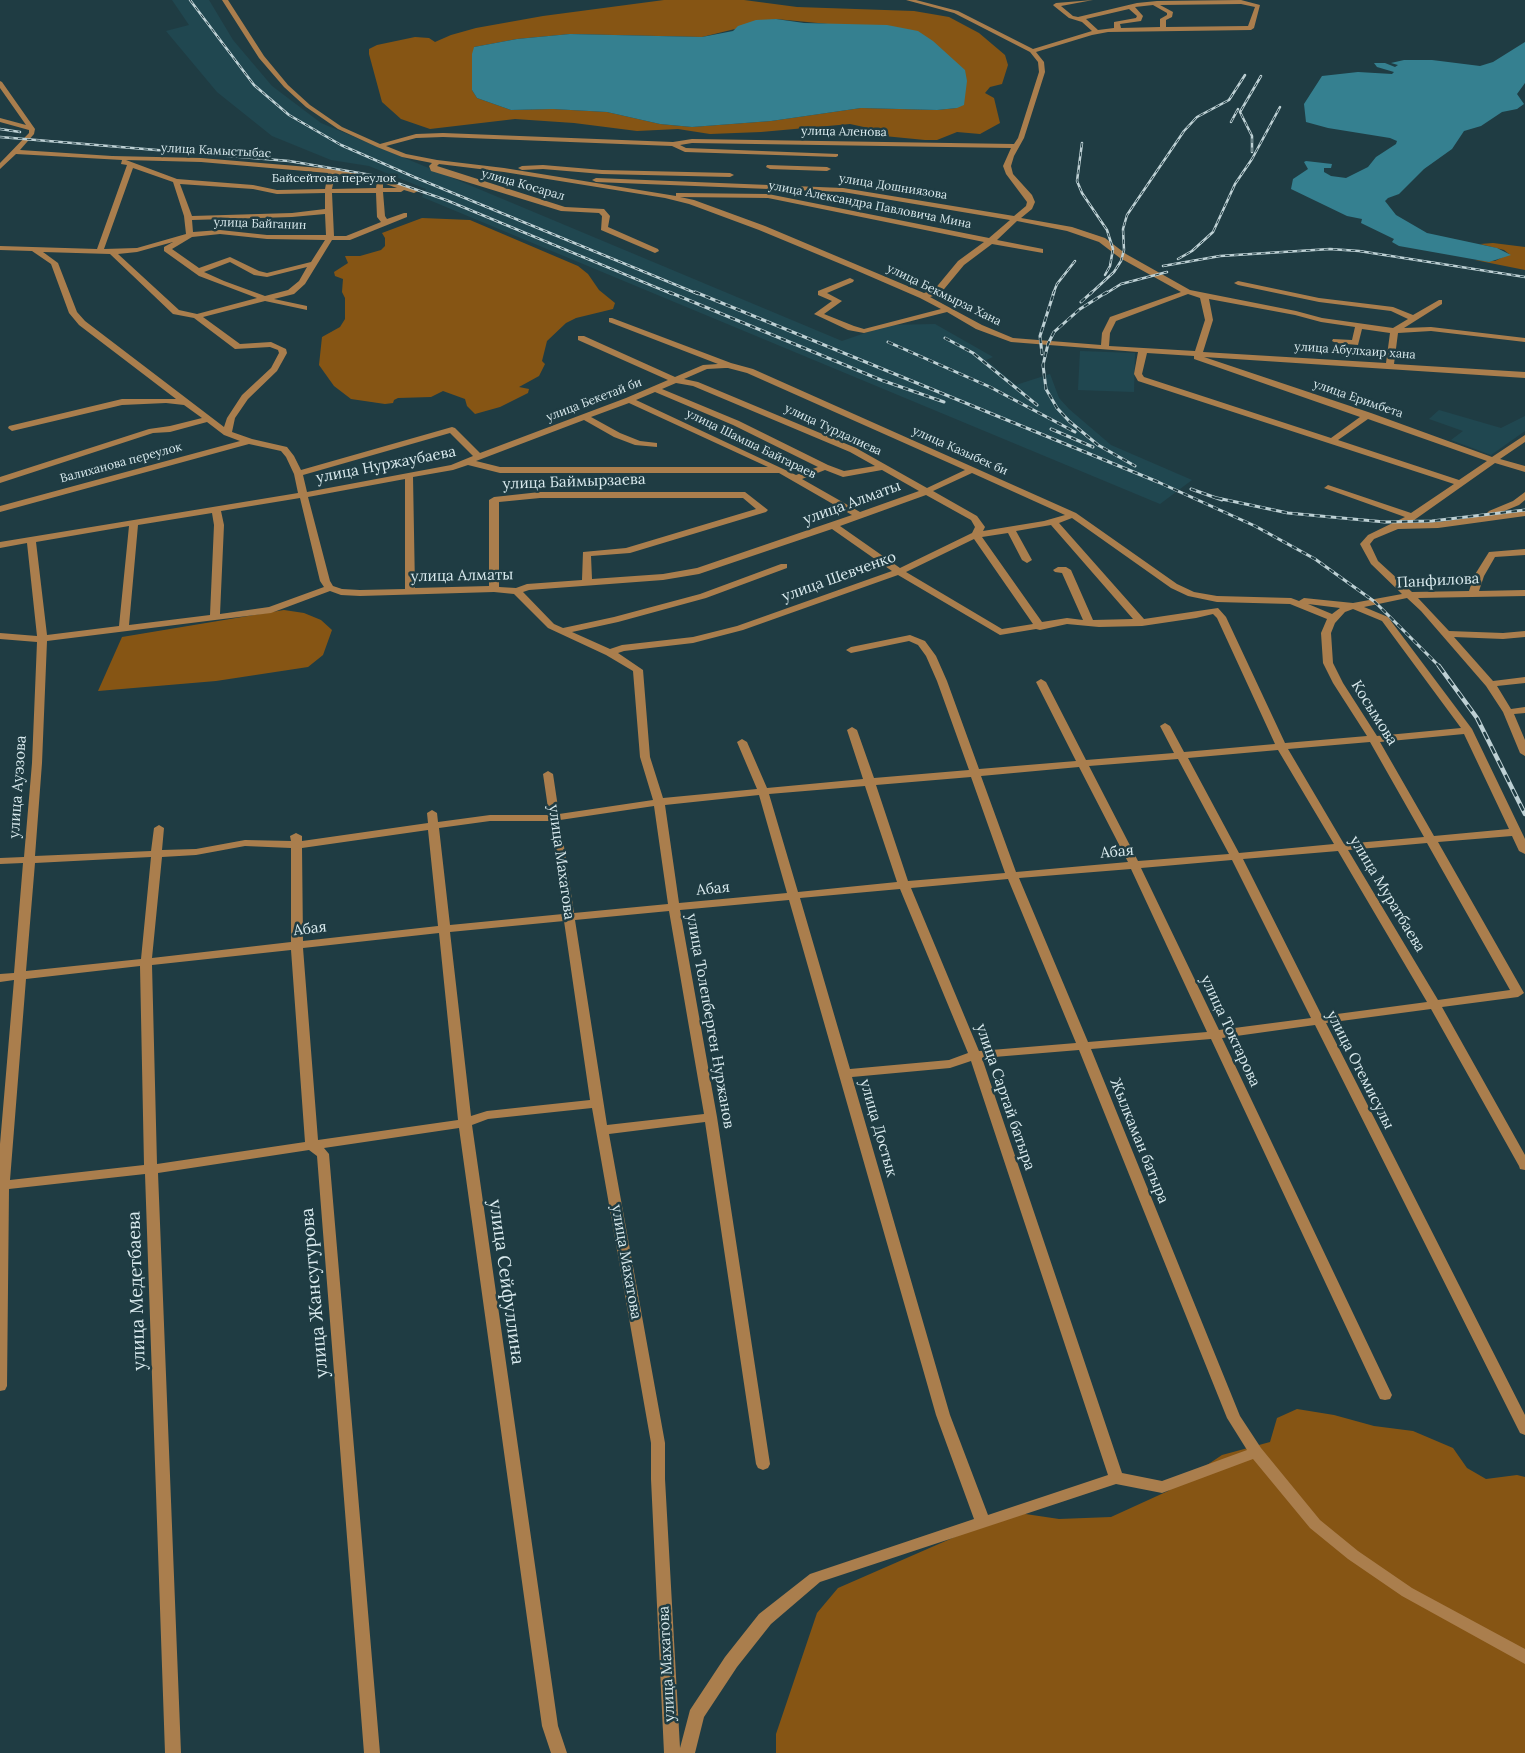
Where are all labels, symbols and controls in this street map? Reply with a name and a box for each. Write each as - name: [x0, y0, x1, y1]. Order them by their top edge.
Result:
- street label: улица Аленова: [801, 124, 887, 140]
- street label: улица Камыстыбас: [161, 141, 271, 161]
- street label: улица Косарал: [480, 166, 566, 204]
- street label: улица Дошниязова: [838, 171, 948, 203]
- street label: Байсейтова переулок: [272, 172, 396, 186]
- street label: улица Александра Павловича Мина: [767, 178, 973, 232]
- street label: улица Байганин: [213, 215, 307, 233]
- street label: улица Бекмырза Хана: [884, 261, 1004, 329]
- street label: улица Абулхаир хана: [1294, 340, 1416, 362]
- street label: улица Бекетай би: [544, 375, 644, 425]
- street label: улица Еримбета: [1311, 377, 1405, 421]
- street label: улица Турдалиева: [782, 401, 884, 459]
- street label: улица Шамша Байгараев: [684, 406, 818, 482]
- street label: улица Казыбек би: [910, 423, 1010, 479]
- street label: Валиханова переулок: [59, 440, 183, 486]
- street label: улица Нуржаубаева: [315, 443, 457, 487]
- street label: улица Баймырзаева: [502, 471, 646, 493]
- street label: улица Алматы: [801, 477, 903, 529]
- street label: улица Шевченко: [779, 548, 899, 606]
- street label: улица Алматы: [410, 566, 514, 586]
- street label: Панфилова: [1396, 570, 1480, 592]
- street label: Косымова: [1347, 677, 1401, 749]
- street label: улица Ауэзова: [5, 735, 31, 839]
- street label: улица Махатова: [544, 803, 578, 921]
- street label: улица Муратбаева: [1345, 833, 1429, 955]
- street label: Абая: [1100, 842, 1134, 862]
- street label: Абая: [695, 878, 731, 900]
- street label: улица Толепберген Нуржанов: [682, 912, 738, 1130]
- street label: Абая: [292, 918, 328, 940]
- street label: улица Токтарова: [1196, 972, 1264, 1090]
- street label: улица Отемисулы: [1322, 1008, 1398, 1132]
- street label: улица Сартай батыра: [971, 1021, 1039, 1173]
- street label: Жылкаман батыра: [1106, 1076, 1172, 1206]
- street label: улица Достык: [855, 1077, 901, 1179]
- street label: улица Сейфуллина: [484, 1198, 528, 1366]
- street label: улица Махатова: [607, 1203, 645, 1321]
- street label: улица Жансугурова: [297, 1207, 333, 1379]
- street label: улица Медетбаева: [123, 1211, 151, 1371]
- street label: улица Махатова: [655, 1606, 679, 1722]

